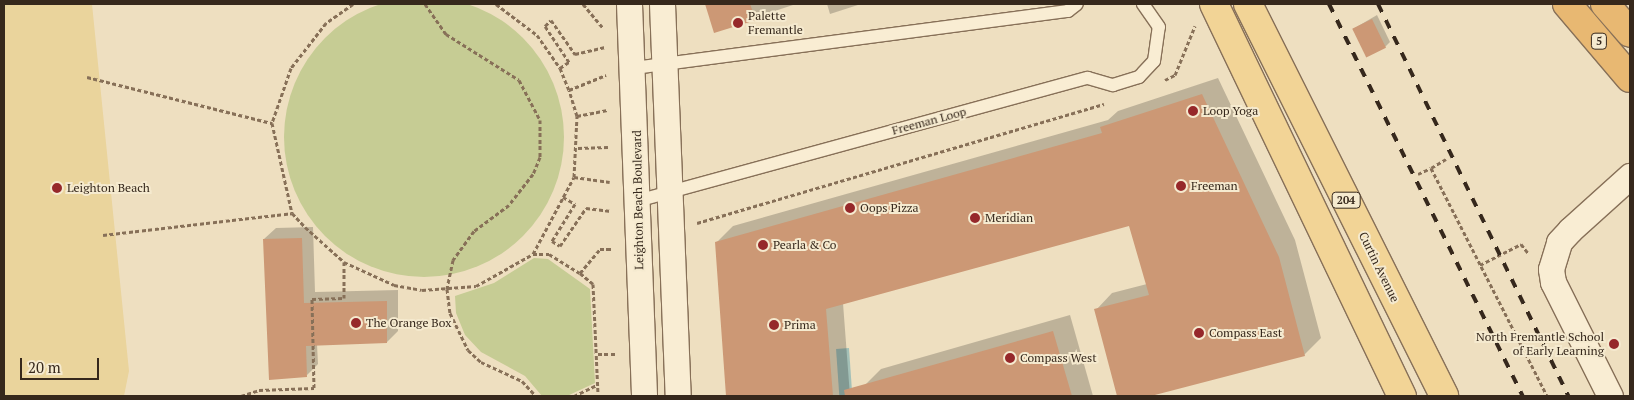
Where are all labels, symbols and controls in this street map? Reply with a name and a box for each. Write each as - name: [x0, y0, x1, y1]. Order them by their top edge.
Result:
- place label: Palette Fremantle: [748, 9, 803, 37]
- marker: Palette Fremantle: [732, 17, 744, 29]
- road number: 5: [1590, 32, 1608, 49]
- street label: Freeman Loop: [890, 104, 968, 138]
- place label: Loop Yoga: [1203, 104, 1258, 118]
- marker: Loop Yoga: [1187, 105, 1199, 117]
- street label: Leighton Beach Boulevard: [630, 130, 646, 270]
- place label: Freeman: [1191, 179, 1238, 193]
- marker: Freeman: [1175, 180, 1187, 192]
- place label: Leighton Beach: [67, 181, 150, 195]
- marker: Leighton Beach: [51, 182, 63, 194]
- road number: 204: [1331, 192, 1361, 208]
- place label: Oops Pizza: [860, 201, 919, 215]
- marker: Oops Pizza: [844, 202, 856, 214]
- place label: Meridian: [985, 211, 1033, 225]
- marker: Meridian: [969, 212, 981, 224]
- street label: Curtin Avenue: [1356, 229, 1402, 305]
- place label: Pearla & Co: [773, 238, 837, 252]
- marker: Pearla & Co: [757, 239, 769, 251]
- place label: The Orange Box: [366, 316, 451, 330]
- marker: The Orange Box: [350, 317, 362, 329]
- place label: Prima: [784, 318, 816, 332]
- marker: Prima: [768, 319, 780, 331]
- place label: Compass East: [1209, 326, 1282, 340]
- marker: Compass East: [1193, 327, 1205, 339]
- place label: North Fremantle School of Early Learning: [1476, 330, 1604, 358]
- marker: North Fremantle School of Early Learning: [1608, 338, 1620, 350]
- scale bar: [22, 348, 101, 380]
- place label: Compass West: [1020, 351, 1097, 365]
- marker: Compass West: [1004, 352, 1016, 364]
- text: 20 m: [28, 357, 61, 377]

